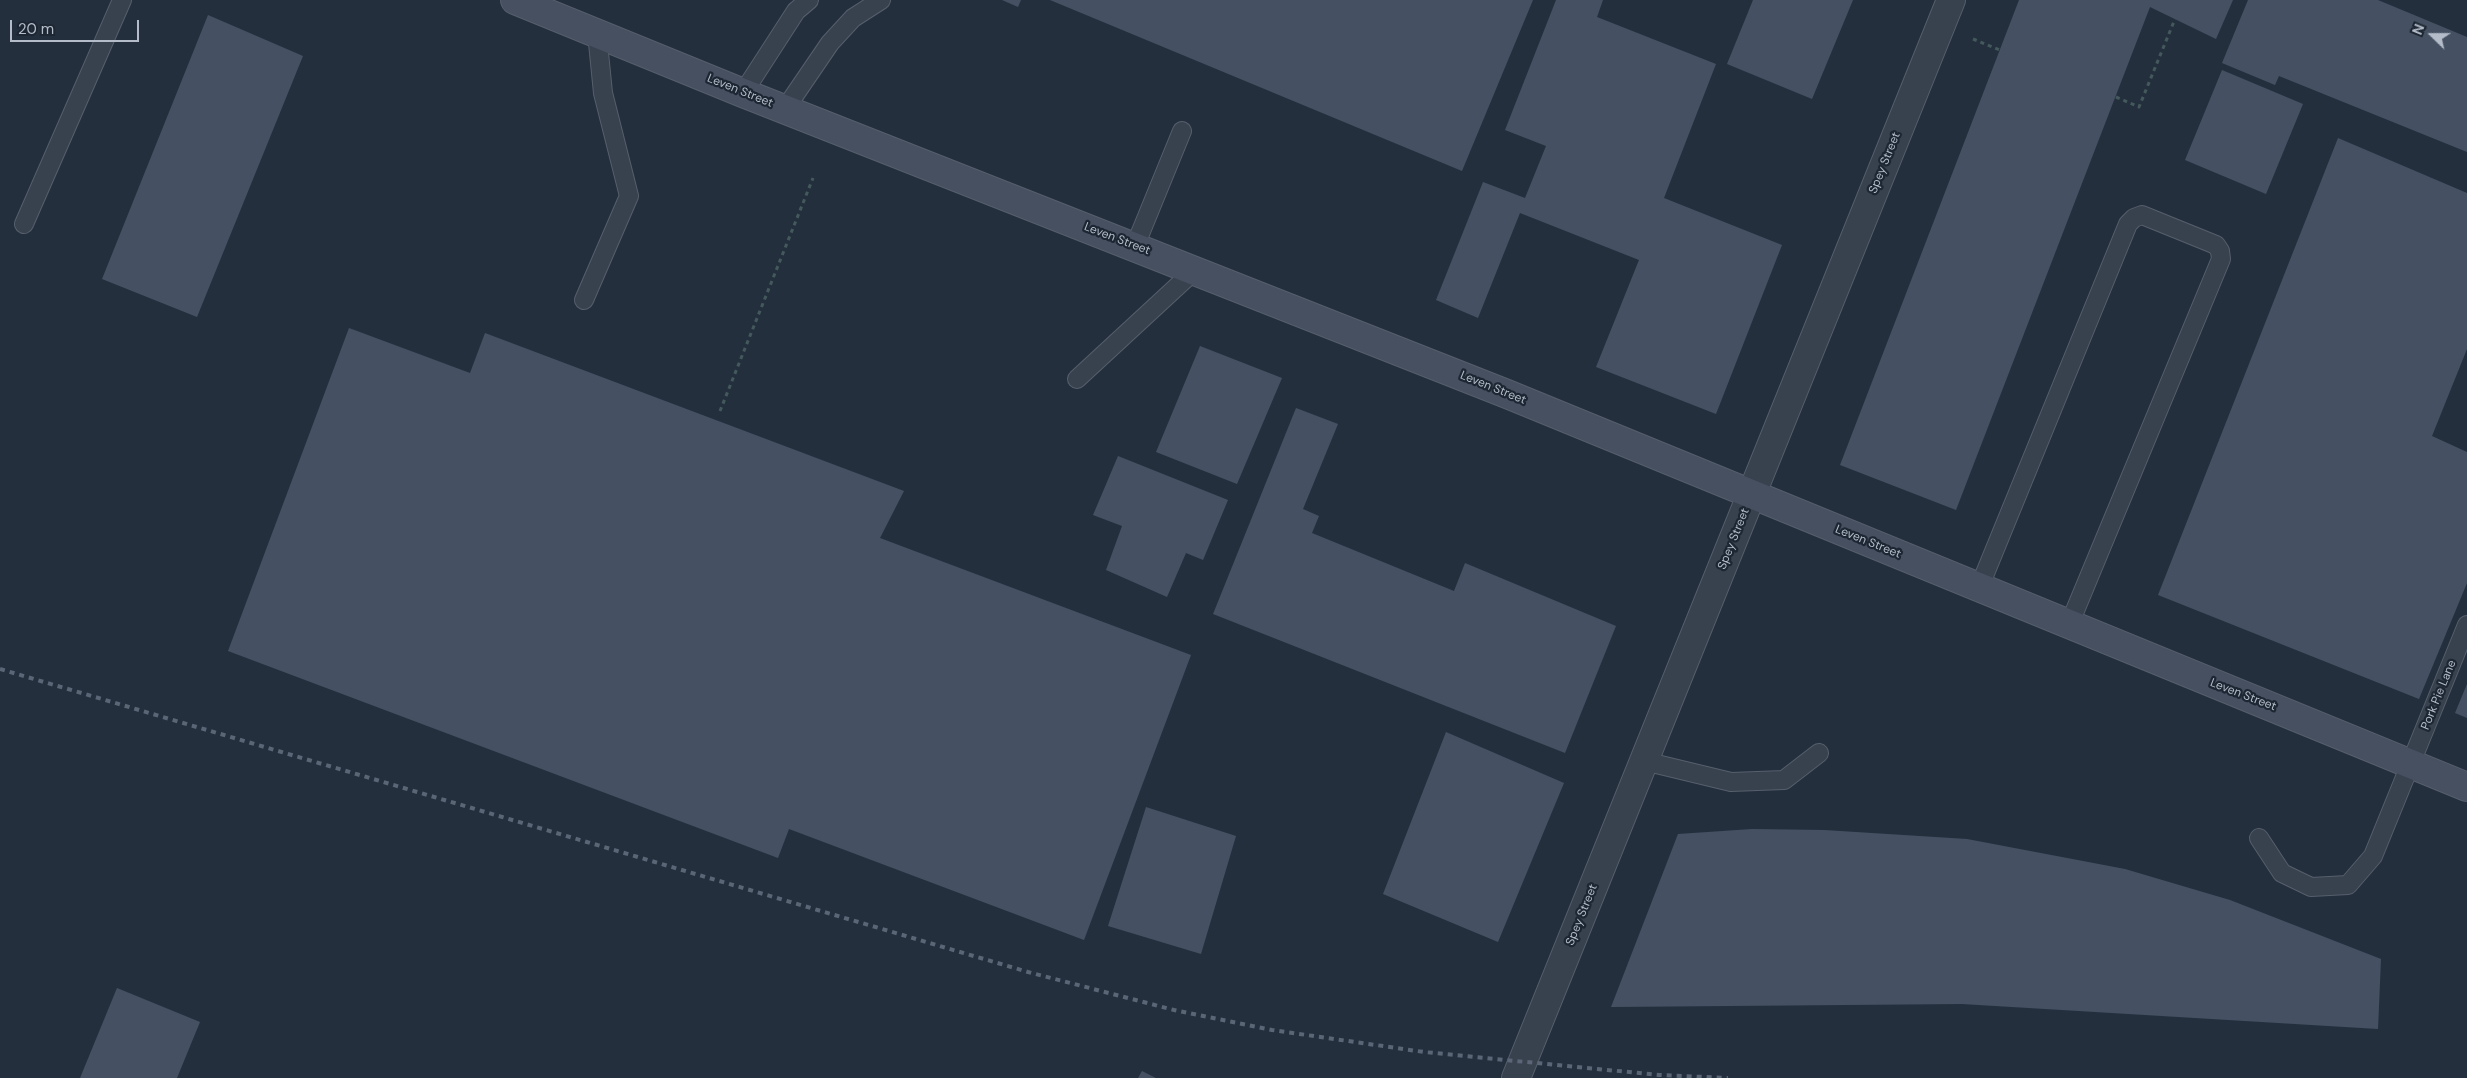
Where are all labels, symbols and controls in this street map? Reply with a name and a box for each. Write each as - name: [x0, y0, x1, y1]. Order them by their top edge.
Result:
- scale bar: [12, 10, 141, 42]
- north arrow: [2407, 10, 2457, 60]
- text: 20 m: [18, 19, 54, 39]
- text: N: [2408, 21, 2428, 37]
- street label: Leven Street: [705, 71, 775, 111]
- street label: Spey Street: [1866, 130, 1904, 196]
- street label: Leven Street: [1082, 220, 1152, 258]
- street label: Leven Street: [1458, 368, 1528, 408]
- street label: Spey Street: [1715, 506, 1753, 572]
- street label: Leven Street: [1833, 522, 1903, 562]
- street label: Pork Pie Lane: [2418, 658, 2460, 732]
- street label: Leven Street: [2208, 676, 2278, 714]
- street label: Spey Street: [1563, 882, 1601, 948]

